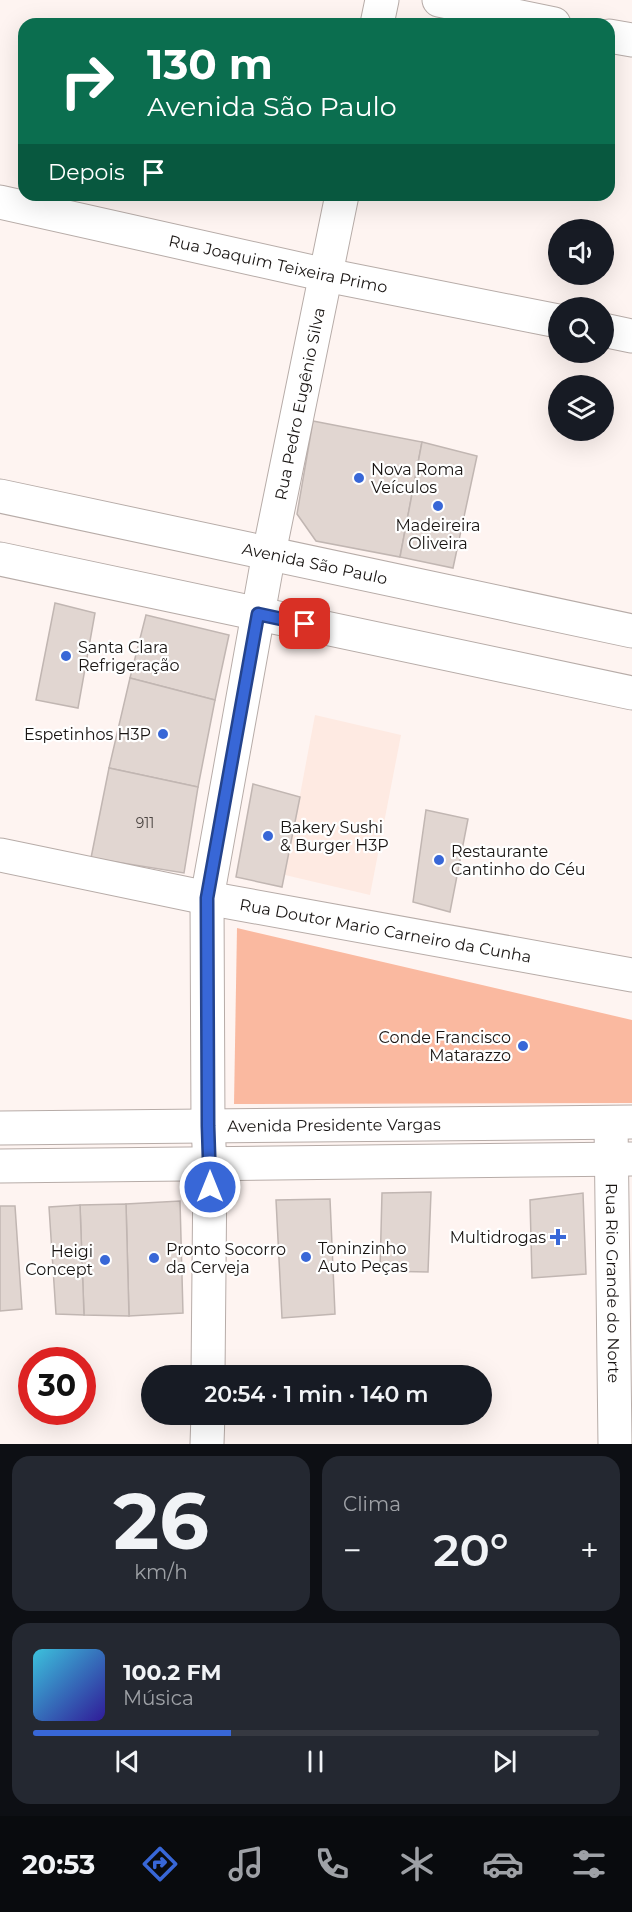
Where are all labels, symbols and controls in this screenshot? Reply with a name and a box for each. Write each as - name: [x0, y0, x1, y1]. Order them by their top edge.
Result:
- text: 130 m: [147, 38, 273, 90]
- icon: right: [48, 42, 126, 120]
- text: Avenida São Paulo: [147, 90, 397, 123]
- icon: arrive: [137, 156, 170, 189]
- text: Depois: [48, 159, 125, 186]
- map controls: [548, 219, 614, 441]
- button: sound: [548, 219, 614, 285]
- street label: Rua Joaquim Teixeira Primo: [167, 231, 389, 296]
- button: search: [548, 297, 614, 363]
- street label: Rua Pedro Eugênio Silva: [271, 306, 328, 502]
- button: layers: [548, 375, 614, 441]
- place label: Nova Roma Veículos: [371, 460, 464, 497]
- marker: Nova Roma Veículos: [352, 471, 366, 485]
- marker: Madeireira Oliveira: [431, 499, 445, 513]
- place label: Madeireira Oliveira: [396, 516, 480, 553]
- street label: Avenida São Paulo: [240, 538, 389, 588]
- pin: [279, 598, 330, 649]
- icon: arrive: [288, 607, 321, 640]
- place label: Santa Clara Refrigeração: [78, 638, 180, 675]
- marker: Santa Clara Refrigeração: [59, 649, 73, 663]
- place label: Espetinhos H3P: [24, 725, 151, 744]
- marker: Espetinhos H3P: [156, 727, 170, 741]
- house number: 911: [136, 814, 154, 832]
- place label: Bakery Sushi & Burger H3P: [280, 818, 389, 855]
- marker: Bakery Sushi & Burger H3P: [261, 829, 275, 843]
- place label: Restaurante Cantinho do Céu: [451, 842, 586, 879]
- marker: Restaurante Cantinho do Céu: [432, 853, 446, 867]
- street label: Rua Doutor Mario Carneiro da Cunha: [238, 895, 533, 966]
- place label: Conde Francisco Matarazzo: [379, 1028, 511, 1065]
- marker: Conde Francisco Matarazzo: [516, 1039, 530, 1053]
- street label: Avenida Presidente Vargas: [227, 1114, 441, 1135]
- position arrow: [178, 1155, 242, 1219]
- street label: Rua Rio Grande do Norte: [602, 1183, 624, 1383]
- place label: Multidrogas: [450, 1228, 546, 1247]
- marker: Multidrogas: [551, 1230, 565, 1244]
- place label: Toninzinho Auto Peças: [318, 1239, 408, 1276]
- place label: Pronto Socorro da Cerveja: [166, 1240, 286, 1277]
- place label: Heigi Concept: [25, 1242, 94, 1279]
- marker: Toninzinho Auto Peças: [299, 1250, 313, 1264]
- marker: Pronto Socorro da Cerveja: [147, 1251, 161, 1265]
- marker: Heigi Concept: [98, 1253, 112, 1267]
- speed limit sign: 30: [18, 1347, 96, 1425]
- text: 20:54 · 1 min · 140 m: [205, 1381, 428, 1408]
- text: 26: [113, 1473, 209, 1569]
- text: Clima: [343, 1492, 401, 1516]
- text: 20°: [433, 1522, 509, 1577]
- text: −: [343, 1530, 362, 1570]
- text: +: [580, 1530, 599, 1570]
- text: km/h: [134, 1560, 188, 1584]
- text: 100.2 FM: [123, 1659, 221, 1686]
- text: Música: [123, 1686, 194, 1710]
- icon: previous: [111, 1745, 144, 1778]
- icon: pause: [299, 1745, 332, 1778]
- icon: next: [488, 1745, 521, 1778]
- icon: directions: [139, 1843, 181, 1885]
- icon: music: [225, 1843, 267, 1885]
- icon: phone: [311, 1843, 353, 1885]
- icon: climate: [396, 1843, 438, 1885]
- icon: car: [482, 1843, 524, 1885]
- icon: filters: [568, 1843, 610, 1885]
- text: 20:53: [22, 1848, 95, 1881]

